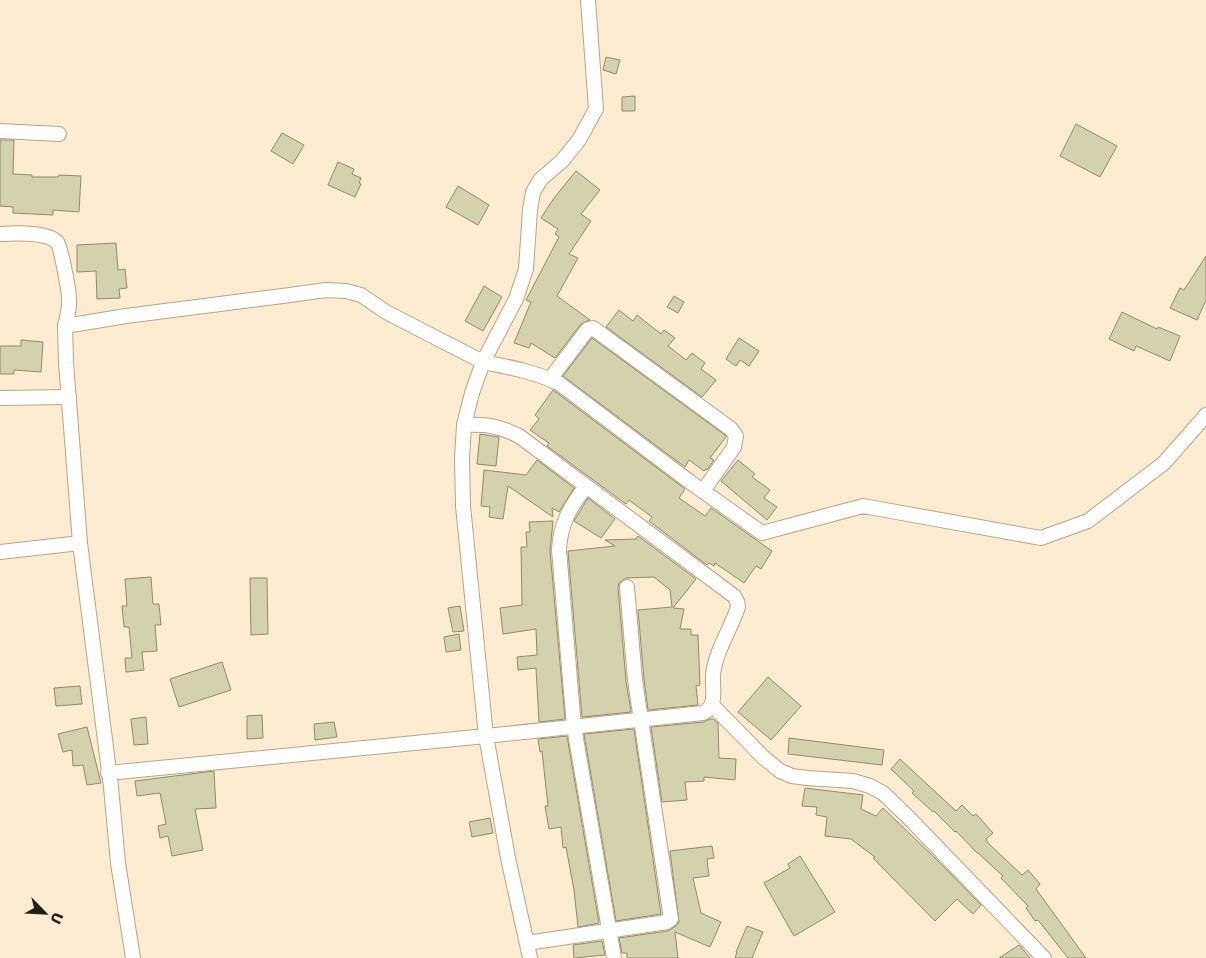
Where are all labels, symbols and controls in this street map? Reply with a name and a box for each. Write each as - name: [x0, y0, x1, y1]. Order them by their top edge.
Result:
- north arrow: [20, 888, 70, 938]
- text: U: [47, 910, 66, 927]

